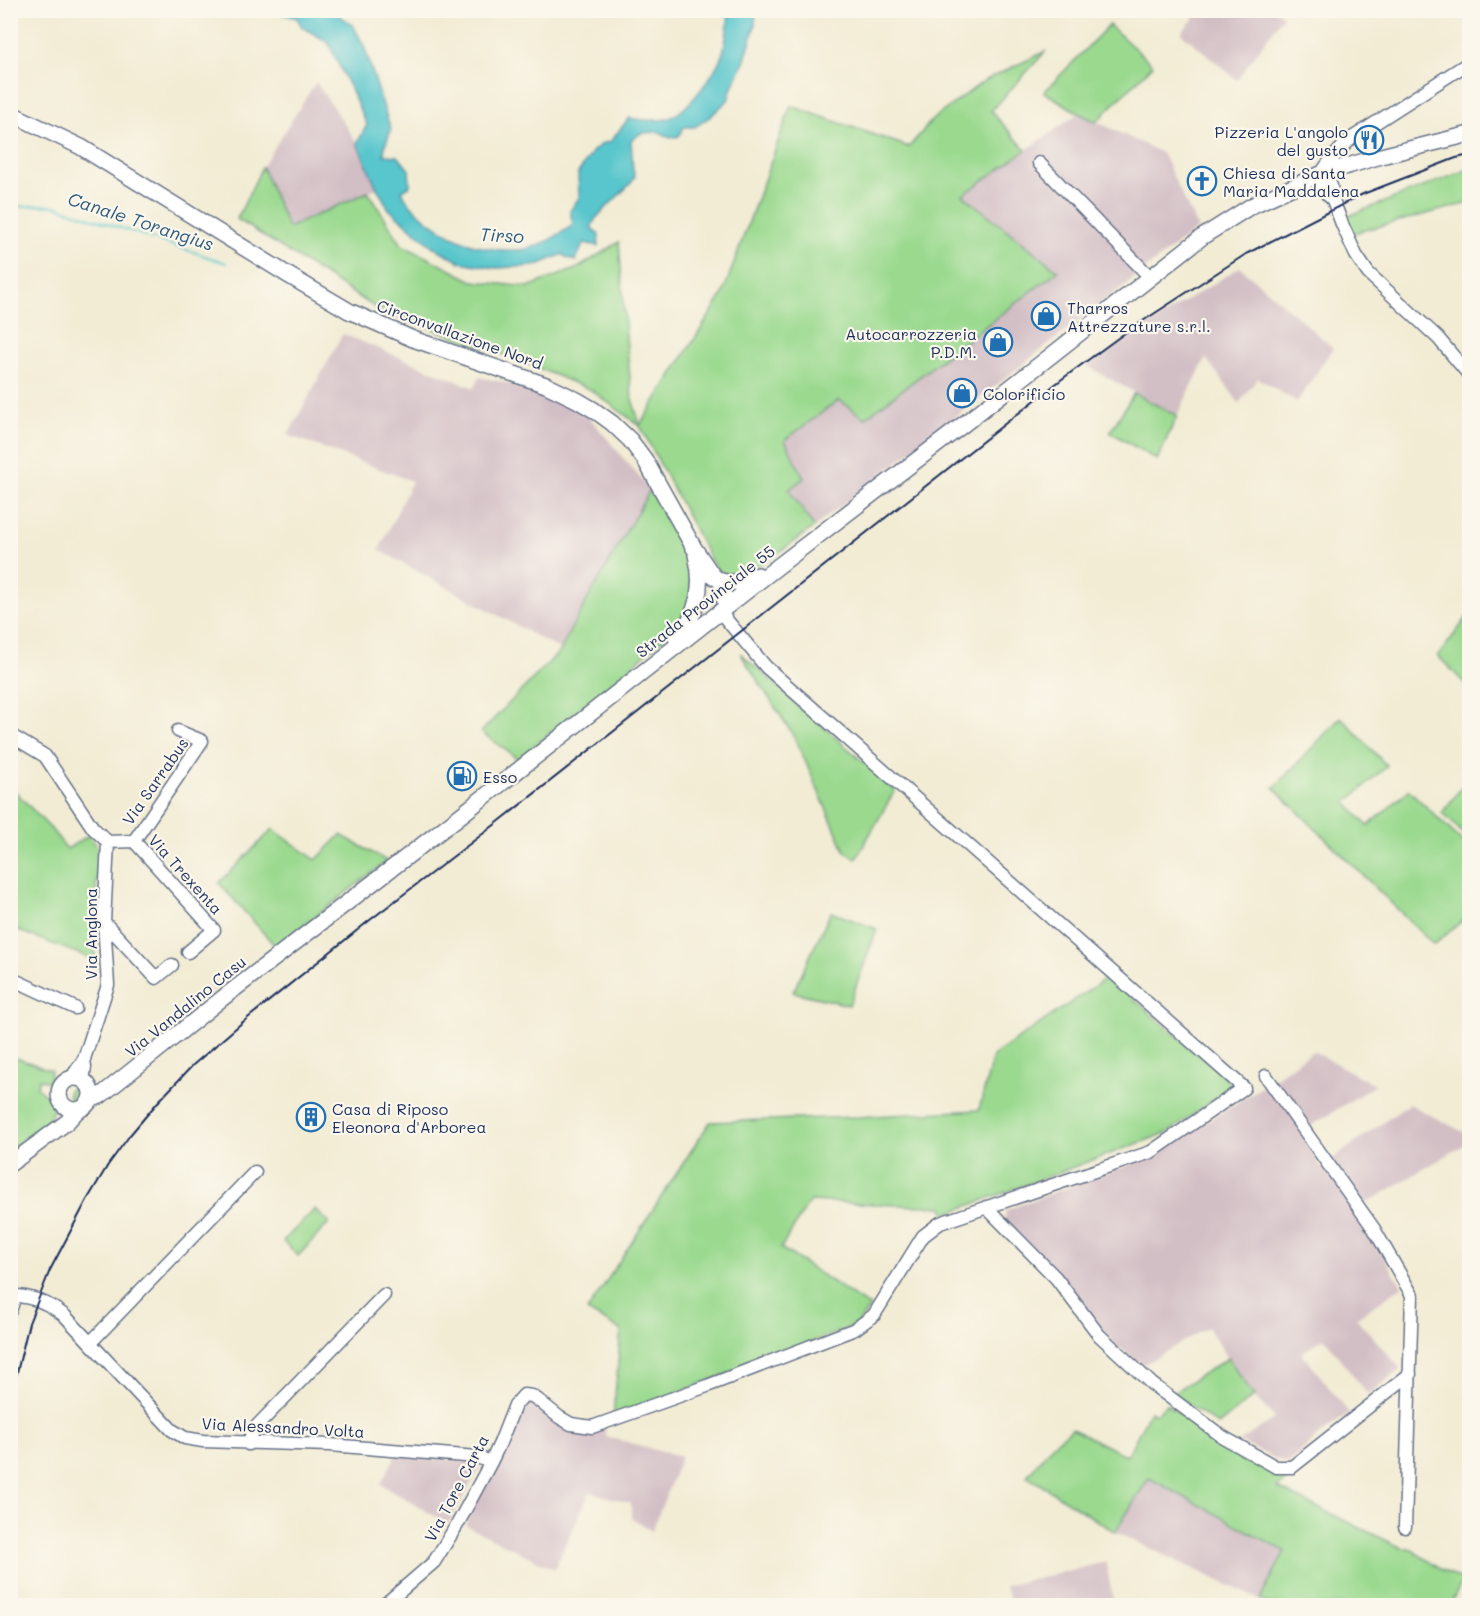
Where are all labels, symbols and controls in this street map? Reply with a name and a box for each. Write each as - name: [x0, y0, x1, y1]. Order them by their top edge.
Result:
- place label: Pizzeria L'angolo del gusto: [1215, 121, 1348, 160]
- restaurant icon: Pizzeria L'angolo del gusto: [1353, 124, 1385, 156]
- place label: Chiesa di Santa Maria Maddalena: [1223, 162, 1359, 201]
- church icon: Chiesa di Santa Maria Maddalena: [1186, 165, 1218, 197]
- water label: Canale Torangius: [65, 186, 217, 256]
- water label: Tirso: [479, 222, 525, 248]
- street label: Circonvallazione Nord: [374, 294, 546, 374]
- place label: Tharros Attrezzature s.r.l.: [1067, 297, 1211, 336]
- shop icon: Tharros Attrezzature s.r.l.: [1030, 300, 1062, 332]
- place label: Autocarrozzeria P.D.M.: [845, 323, 977, 362]
- shop icon: Autocarrozzeria P.D.M.: [982, 326, 1014, 358]
- shop icon: Colorificio: [946, 377, 978, 409]
- place label: Colorificio: [983, 383, 1065, 404]
- street label: Strada Provinciale 55: [631, 540, 779, 662]
- street label: Via Sarrabus: [117, 733, 193, 829]
- fuel station icon: Esso: [446, 760, 478, 792]
- place label: Esso: [483, 766, 517, 787]
- street label: Via Trexenta: [144, 829, 228, 919]
- street label: Via Anglona: [80, 888, 101, 980]
- street label: Via Vandalino Casu: [120, 951, 250, 1061]
- place label: Casa di Riposo Eleonora d'Arborea: [332, 1098, 486, 1137]
- building icon: Casa di Riposo Eleonora d'Arborea: [295, 1101, 327, 1133]
- street label: Via Alessandro Volta: [201, 1412, 365, 1442]
- street label: Via Tore Carta: [419, 1431, 493, 1545]

